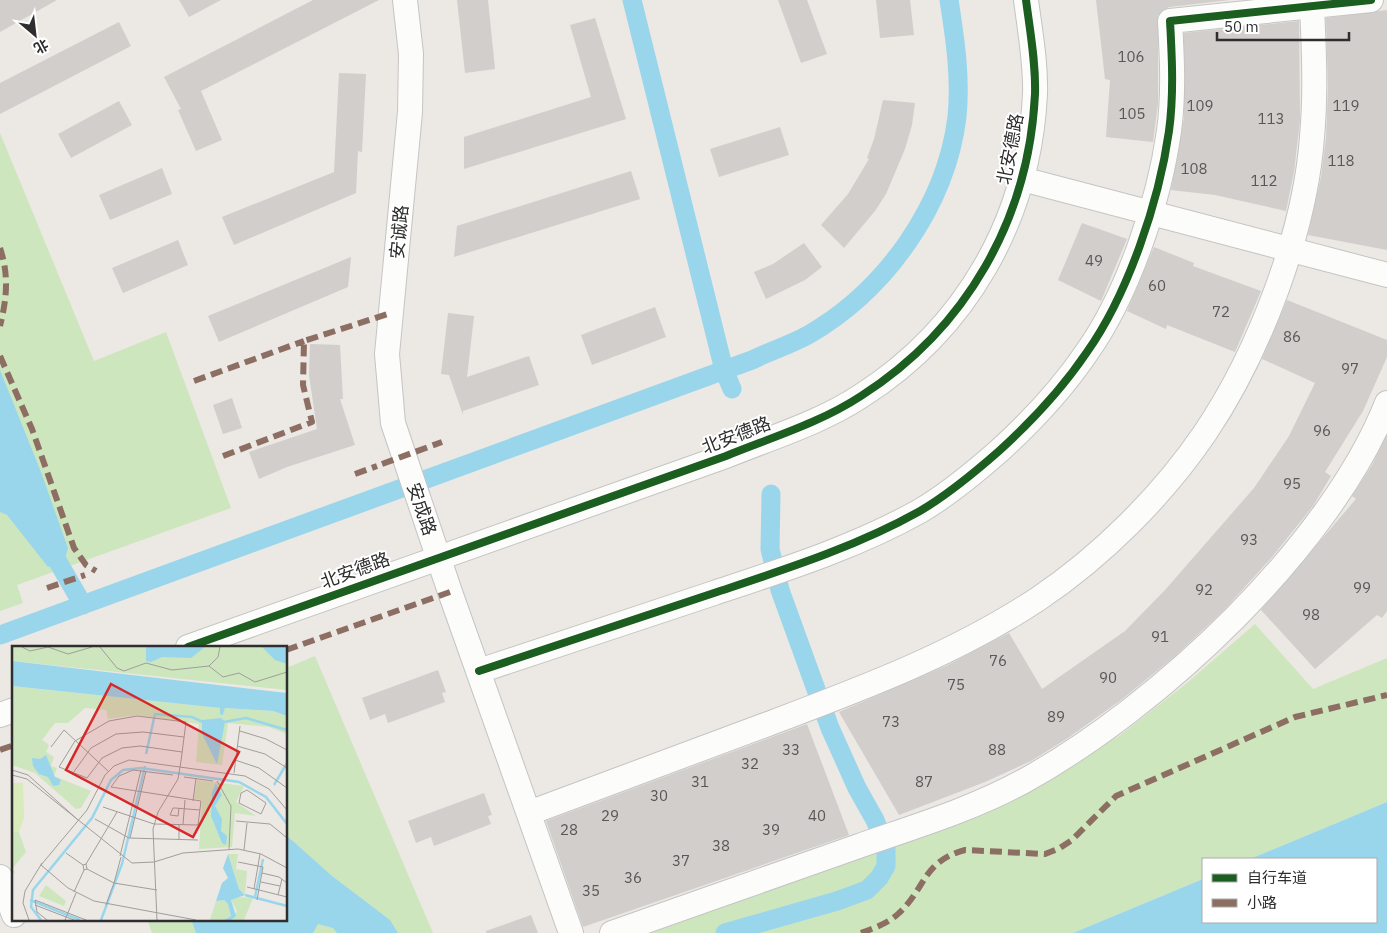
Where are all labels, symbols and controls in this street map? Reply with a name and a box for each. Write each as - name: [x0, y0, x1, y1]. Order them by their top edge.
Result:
- north arrow: [10, 10, 60, 60]
- scale bar: [1217, 10, 1350, 42]
- text: 50 m: [1224, 17, 1259, 36]
- text: 北: [31, 35, 52, 58]
- house number: 106: [1117, 47, 1145, 66]
- house number: 109: [1186, 96, 1214, 115]
- house number: 119: [1332, 96, 1360, 115]
- house number: 105: [1118, 104, 1146, 123]
- house number: 113: [1257, 109, 1285, 128]
- street label: 北安德路: [992, 111, 1028, 187]
- house number: 118: [1327, 151, 1355, 170]
- house number: 108: [1180, 159, 1208, 178]
- house number: 112: [1250, 171, 1278, 190]
- street label: 安诚路: [385, 204, 413, 260]
- house number: 49: [1085, 251, 1103, 270]
- house number: 60: [1148, 276, 1166, 295]
- house number: 72: [1212, 302, 1230, 321]
- house number: 86: [1283, 327, 1301, 346]
- house number: 97: [1341, 359, 1359, 378]
- street label: 北安德路: [698, 411, 774, 459]
- house number: 96: [1313, 421, 1331, 440]
- house number: 95: [1283, 474, 1301, 493]
- street label: 安成路: [402, 480, 442, 538]
- house number: 93: [1240, 530, 1258, 549]
- street label: 北安德路: [317, 547, 393, 593]
- house number: 99: [1353, 578, 1371, 597]
- house number: 92: [1195, 580, 1213, 599]
- house number: 98: [1302, 605, 1320, 624]
- house number: 91: [1151, 627, 1169, 646]
- inset map: [12, 646, 288, 920]
- house number: 76: [989, 651, 1007, 670]
- house number: 90: [1099, 668, 1117, 687]
- house number: 75: [947, 675, 965, 694]
- house number: 89: [1047, 707, 1065, 726]
- house number: 73: [882, 712, 900, 731]
- house number: 33: [782, 740, 800, 759]
- house number: 88: [988, 740, 1006, 759]
- house number: 32: [741, 754, 759, 773]
- house number: 31: [691, 772, 709, 791]
- house number: 87: [915, 772, 933, 791]
- house number: 30: [650, 786, 668, 805]
- house number: 29: [601, 806, 619, 825]
- house number: 40: [808, 806, 826, 825]
- house number: 28: [560, 820, 578, 839]
- house number: 39: [762, 820, 780, 839]
- house number: 38: [712, 836, 730, 855]
- house number: 37: [672, 851, 690, 870]
- legend: [1202, 858, 1377, 923]
- house number: 36: [624, 868, 642, 887]
- text: 自行车道: [1247, 868, 1307, 887]
- house number: 35: [582, 881, 600, 900]
- text: 小路: [1247, 893, 1277, 912]

